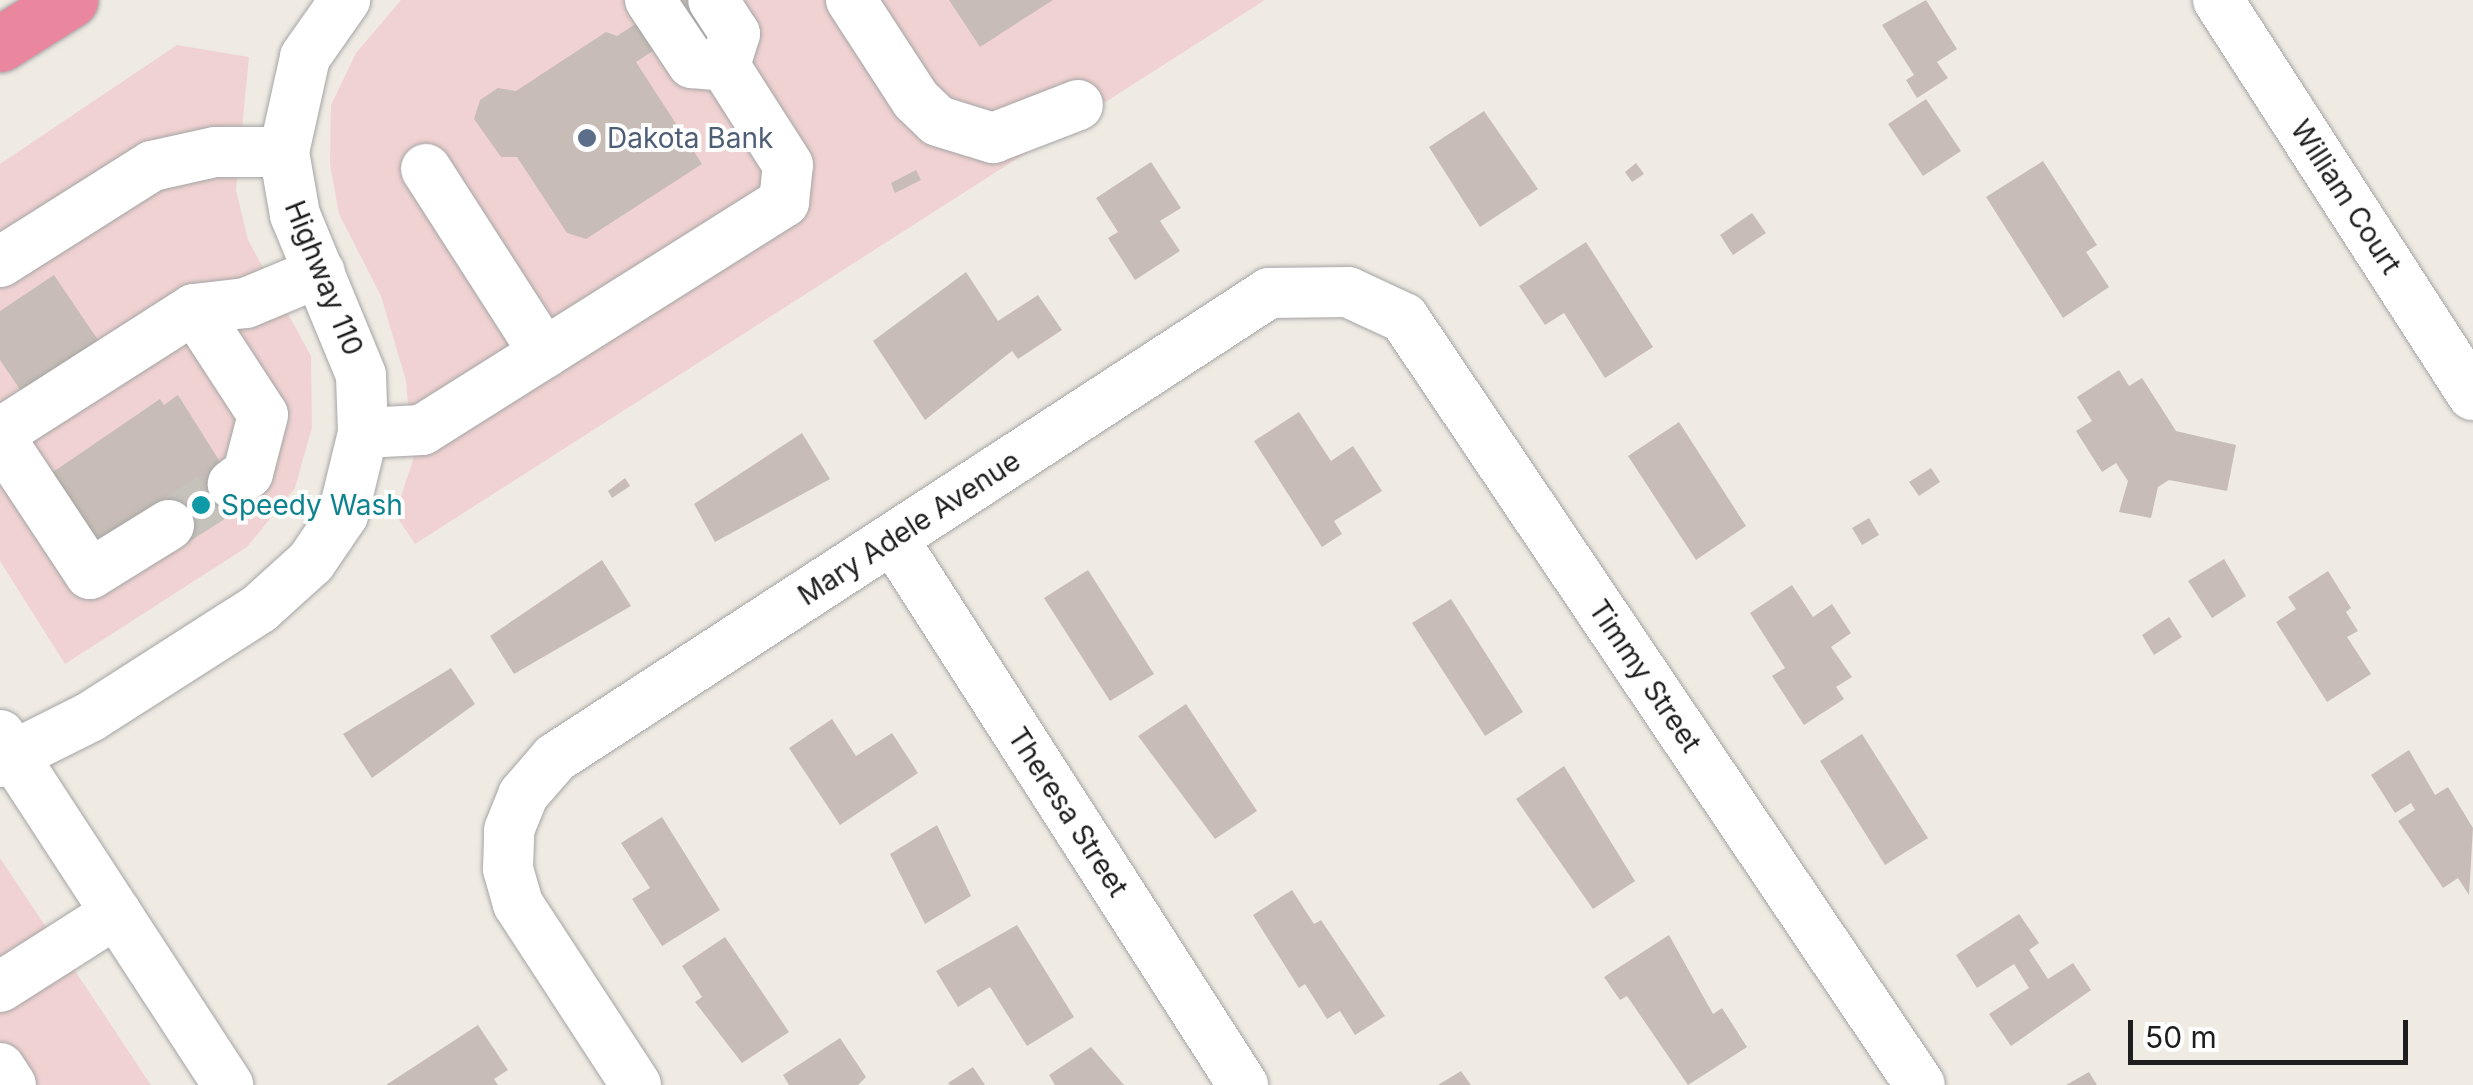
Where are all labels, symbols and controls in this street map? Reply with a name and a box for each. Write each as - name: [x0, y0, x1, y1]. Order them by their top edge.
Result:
- street label: William Court: [2284, 114, 2408, 280]
- place label: Dakota Bank: [607, 121, 773, 155]
- marker: Dakota Bank: [576, 127, 598, 149]
- street label: Highway 110: [278, 196, 370, 360]
- street label: Mary Adele Avenue: [792, 444, 1026, 612]
- place label: Speedy Wash: [221, 488, 403, 522]
- marker: Speedy Wash: [190, 494, 212, 516]
- street label: Timmy Street: [1582, 594, 1708, 758]
- street label: Theresa Street: [1001, 721, 1135, 903]
- scale bar: [2133, 1000, 2413, 1062]
- text: 50 m: [2145, 1019, 2217, 1055]

